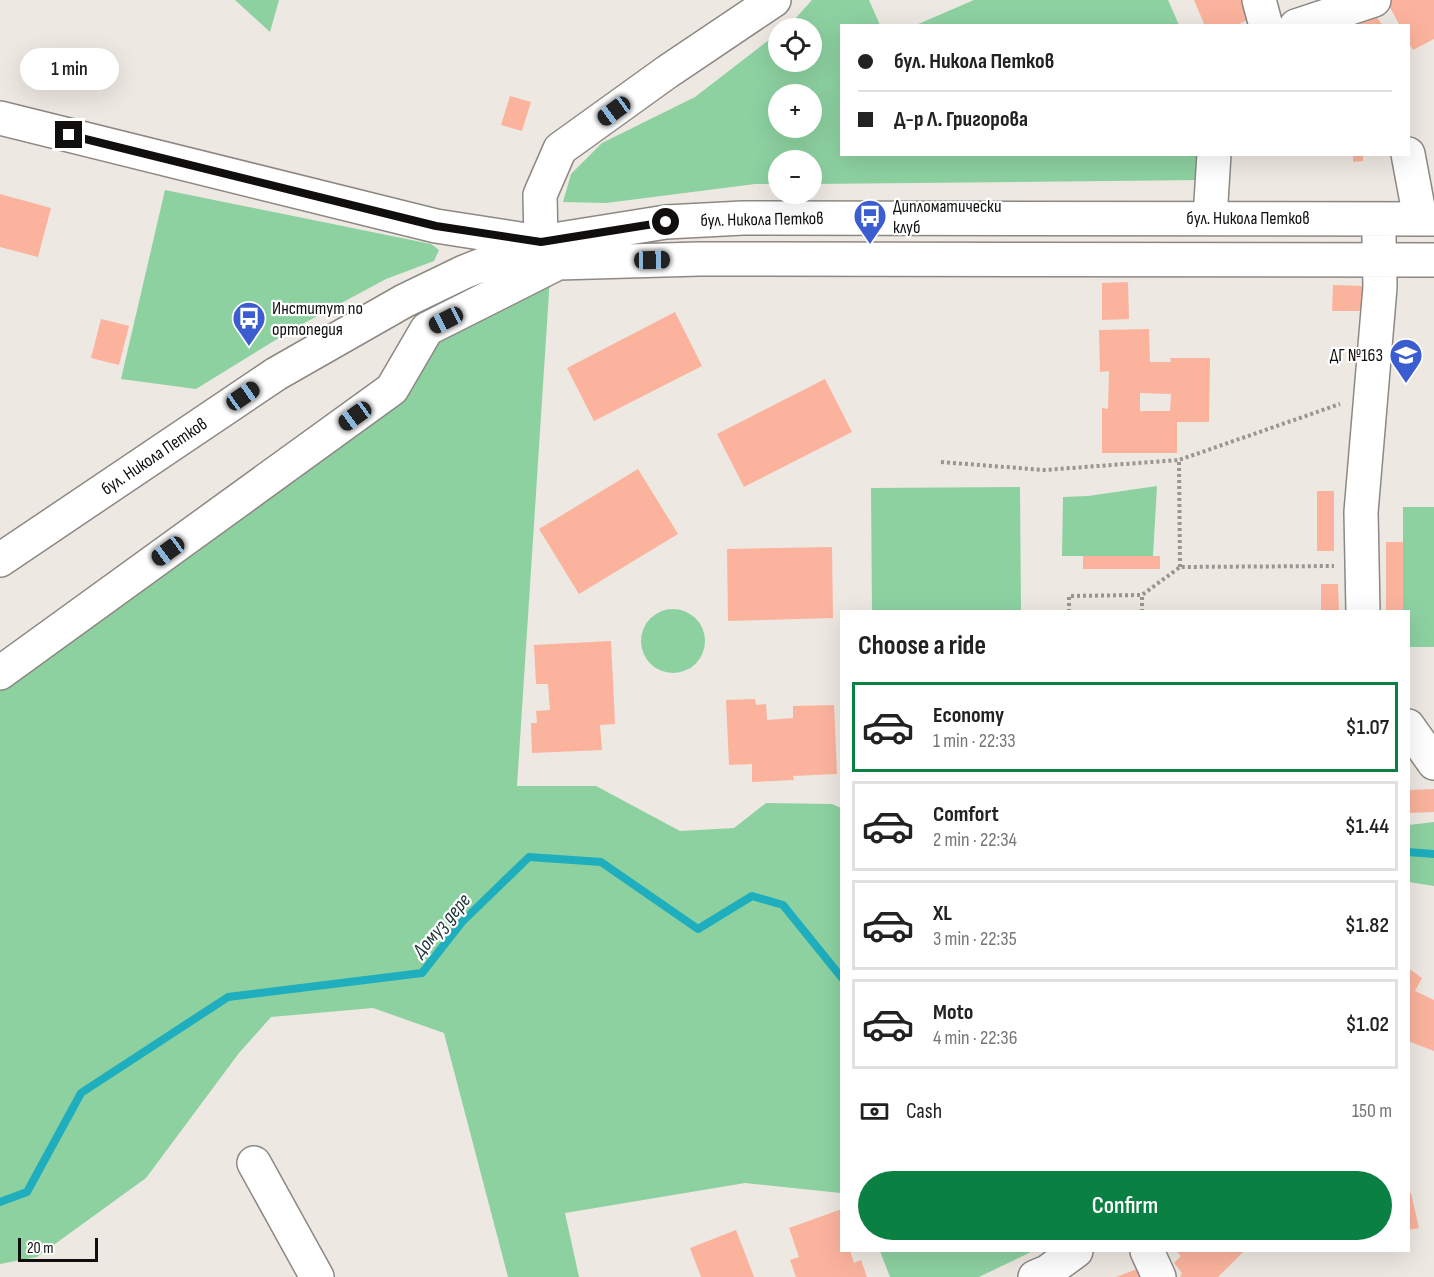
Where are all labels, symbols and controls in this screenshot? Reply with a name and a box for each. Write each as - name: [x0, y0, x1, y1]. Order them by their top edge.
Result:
- map controls: [768, 18, 822, 204]
- button: locate: [768, 18, 822, 72]
- callout: 1 min: [20, 48, 118, 90]
- text: бул. Никола Петков: [894, 48, 1054, 75]
- text: 1 min: [51, 57, 88, 81]
- button: +: [768, 84, 822, 138]
- car: [594, 93, 634, 129]
- text: Д-р Л. Григорова: [894, 106, 1028, 133]
- route end: [55, 121, 82, 148]
- button: −: [768, 150, 822, 204]
- place label: Дипломатически клуб: [893, 196, 1001, 238]
- bus stop icon: Дипломатически клуб: [852, 198, 888, 245]
- route start: [652, 208, 679, 235]
- street label: бул. Никола Петков: [700, 208, 824, 231]
- street label: бул. Никола Петков: [1186, 208, 1310, 229]
- car: [634, 251, 670, 269]
- place label: Институт по ортопедия: [272, 298, 363, 340]
- bus stop icon: Институт по ортопедия: [231, 300, 267, 347]
- car: [426, 304, 466, 336]
- school or university icon: ДГ №163: [1388, 337, 1424, 384]
- place label: ДГ №163: [1330, 345, 1383, 366]
- car: [223, 378, 263, 414]
- car: [335, 398, 375, 434]
- street label: бул. Никола Петков: [97, 413, 211, 500]
- car: [148, 533, 188, 569]
- text: Choose a ride: [858, 630, 986, 662]
- icon: car: [861, 700, 915, 754]
- text: Economy: [933, 702, 1004, 729]
- text: $1.07: [1346, 714, 1389, 741]
- text: 1 min · 22:33: [933, 729, 1016, 753]
- icon: car: [861, 799, 915, 853]
- text: Comfort: [933, 801, 999, 828]
- text: $1.44: [1345, 813, 1389, 840]
- text: 2 min · 22:34: [933, 828, 1017, 852]
- water label: Домуз дере: [407, 889, 476, 963]
- icon: car: [861, 898, 915, 952]
- text: XL: [933, 900, 952, 927]
- text: $1.82: [1345, 912, 1389, 939]
- text: 3 min · 22:35: [933, 927, 1017, 951]
- icon: car: [861, 997, 915, 1051]
- text: Moto: [933, 999, 973, 1026]
- text: $1.02: [1345, 1011, 1389, 1038]
- text: 4 min · 22:36: [933, 1026, 1017, 1050]
- icon: cash: [858, 1095, 891, 1128]
- text: Cash: [906, 1098, 942, 1125]
- text: 150 m: [1352, 1099, 1392, 1123]
- button: Confirm: [858, 1171, 1392, 1240]
- scale bar: [18, 1235, 98, 1262]
- text: 20 m: [27, 1239, 54, 1258]

